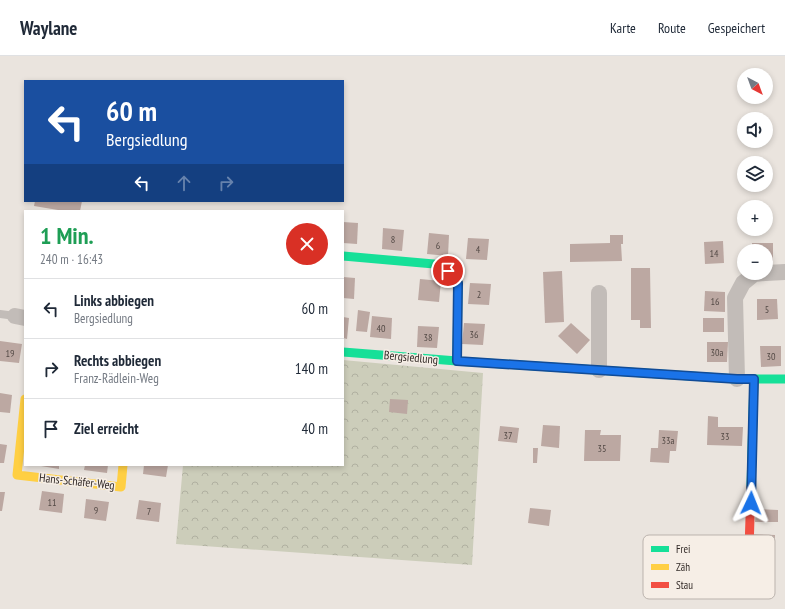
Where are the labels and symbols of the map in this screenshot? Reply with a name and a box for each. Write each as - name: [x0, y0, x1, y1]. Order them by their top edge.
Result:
- north arrow: [737, 68, 773, 104]
- house number: 8: [391, 233, 395, 246]
- house number: 6: [436, 239, 441, 252]
- house number: 4: [476, 243, 481, 256]
- house number: 14: [710, 247, 719, 260]
- pin: [431, 254, 465, 288]
- house number: 2: [477, 288, 481, 301]
- house number: 16: [711, 295, 720, 308]
- house number: 5: [765, 303, 769, 316]
- house number: 40: [377, 322, 386, 335]
- house number: 36: [470, 328, 479, 341]
- house number: 38: [424, 331, 433, 344]
- house number: 30a: [711, 346, 724, 359]
- house number: 19: [6, 347, 15, 360]
- street label: Bergsiedlung: [383, 347, 439, 367]
- house number: 30: [767, 350, 776, 363]
- house number: 37: [504, 429, 513, 442]
- house number: 33: [721, 430, 730, 443]
- house number: 33a: [662, 434, 675, 447]
- house number: 35: [598, 442, 607, 455]
- street label: Hans-Schäfer-Weg: [38, 470, 116, 492]
- position arrow: [730, 482, 772, 524]
- house number: 11: [48, 496, 57, 509]
- house number: 9: [94, 504, 98, 517]
- house number: 7: [147, 505, 151, 518]
- legend: [643, 535, 775, 599]
- text: Frei: [676, 542, 691, 556]
- text: Zäh: [676, 560, 690, 574]
- text: Stau: [676, 578, 693, 592]

